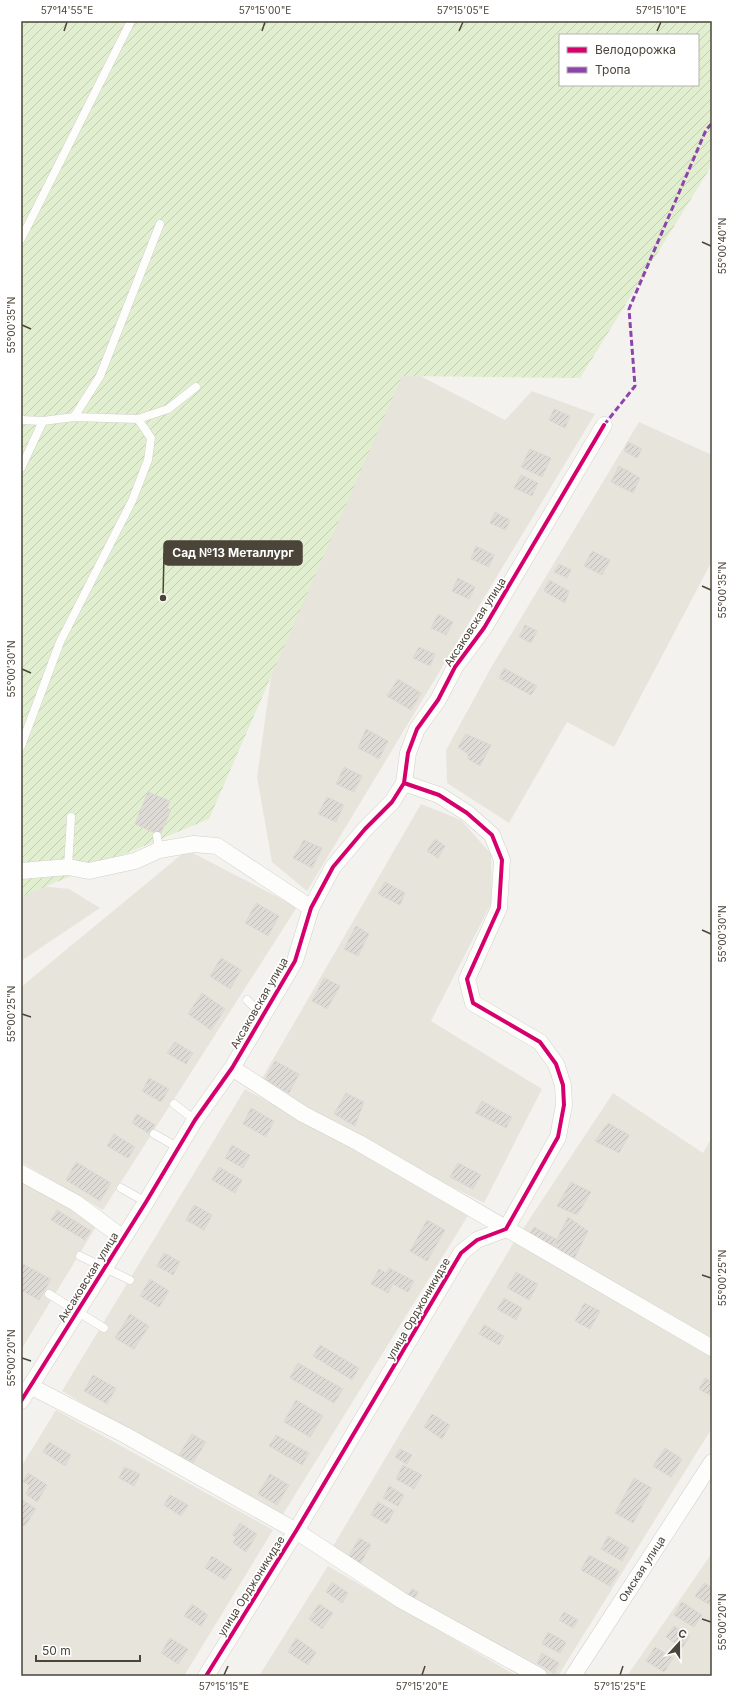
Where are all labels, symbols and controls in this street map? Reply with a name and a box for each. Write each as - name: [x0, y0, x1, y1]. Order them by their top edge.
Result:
- text: 57°14'55"E: [41, 4, 93, 16]
- text: 57°15'00"E: [239, 4, 291, 16]
- text: 57°15'05"E: [437, 4, 489, 16]
- text: 57°15'10"E: [636, 4, 686, 16]
- legend: [559, 34, 699, 86]
- text: Велодорожка: [595, 42, 676, 57]
- text: Тропа: [595, 62, 630, 77]
- text: 55°00'40"N: [716, 218, 728, 274]
- text: 55°00'35"N: [5, 297, 17, 353]
- callout: Сад №13 Металлург: [164, 541, 302, 565]
- text: Сад №13 Металлург: [172, 545, 294, 560]
- text: 55°00'35"N: [716, 562, 728, 618]
- street label: Аксаковская улица: [441, 575, 509, 669]
- text: 55°00'30"N: [5, 640, 17, 698]
- text: 55°00'30"N: [716, 905, 728, 963]
- street label: Аксаковская улица: [227, 955, 291, 1051]
- text: 55°00'25"N: [5, 986, 17, 1042]
- street label: Аксаковская улица: [55, 1229, 121, 1325]
- text: 55°00'25"N: [716, 1250, 728, 1306]
- street label: улица Орджоникидзе: [383, 1255, 453, 1363]
- text: 55°00'20"N: [5, 1330, 17, 1386]
- street label: улица Орджоникидзе: [214, 1533, 288, 1639]
- street label: Омская улица: [615, 1533, 669, 1605]
- text: 55°00'20"N: [716, 1594, 728, 1650]
- north arrow: [659, 1623, 699, 1663]
- text: С: [676, 1626, 689, 1642]
- scale bar: [36, 1637, 140, 1663]
- text: 50 m: [42, 1643, 71, 1658]
- text: 57°15'15"E: [199, 1680, 249, 1692]
- text: 57°15'20"E: [396, 1680, 448, 1692]
- text: 57°15'25"E: [594, 1680, 646, 1692]

